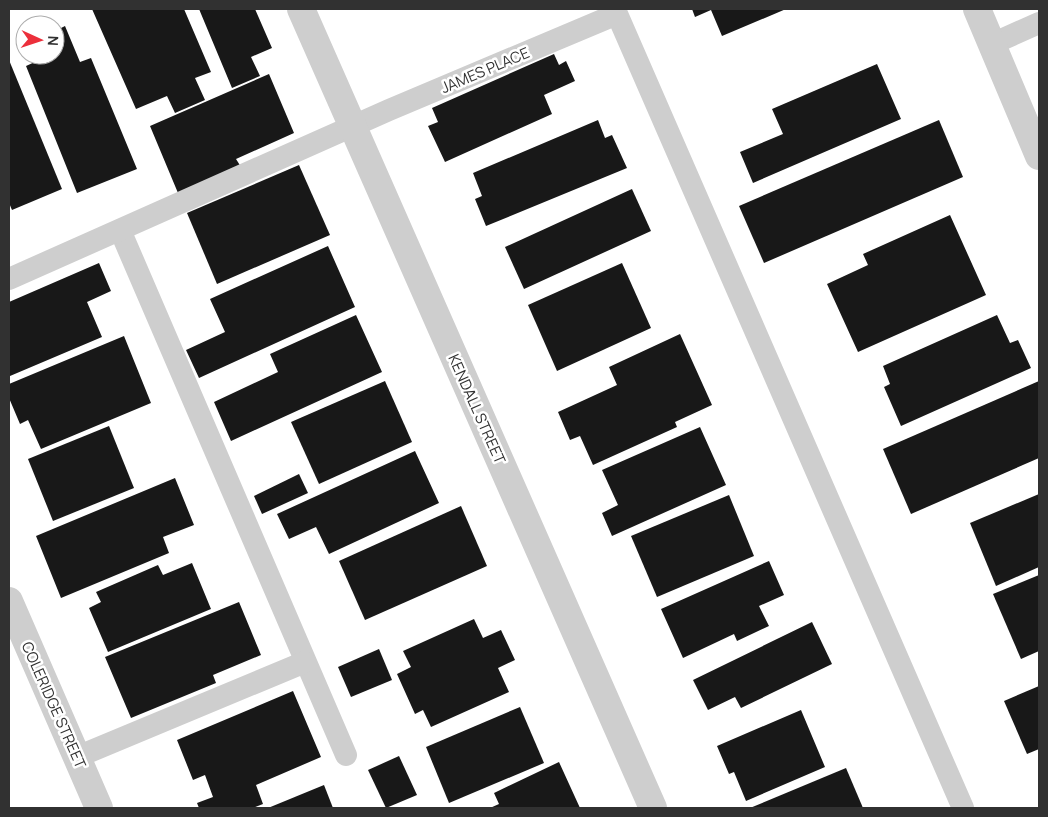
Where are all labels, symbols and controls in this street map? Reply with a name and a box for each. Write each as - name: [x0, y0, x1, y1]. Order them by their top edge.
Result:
- north arrow: [15, 15, 65, 65]
- text: N: [44, 35, 63, 46]
- street label: JAMES PLACE: [437, 42, 533, 98]
- street label: KENDALL STREET: [443, 351, 511, 467]
- street label: COLERIDGE STREET: [17, 638, 91, 772]

